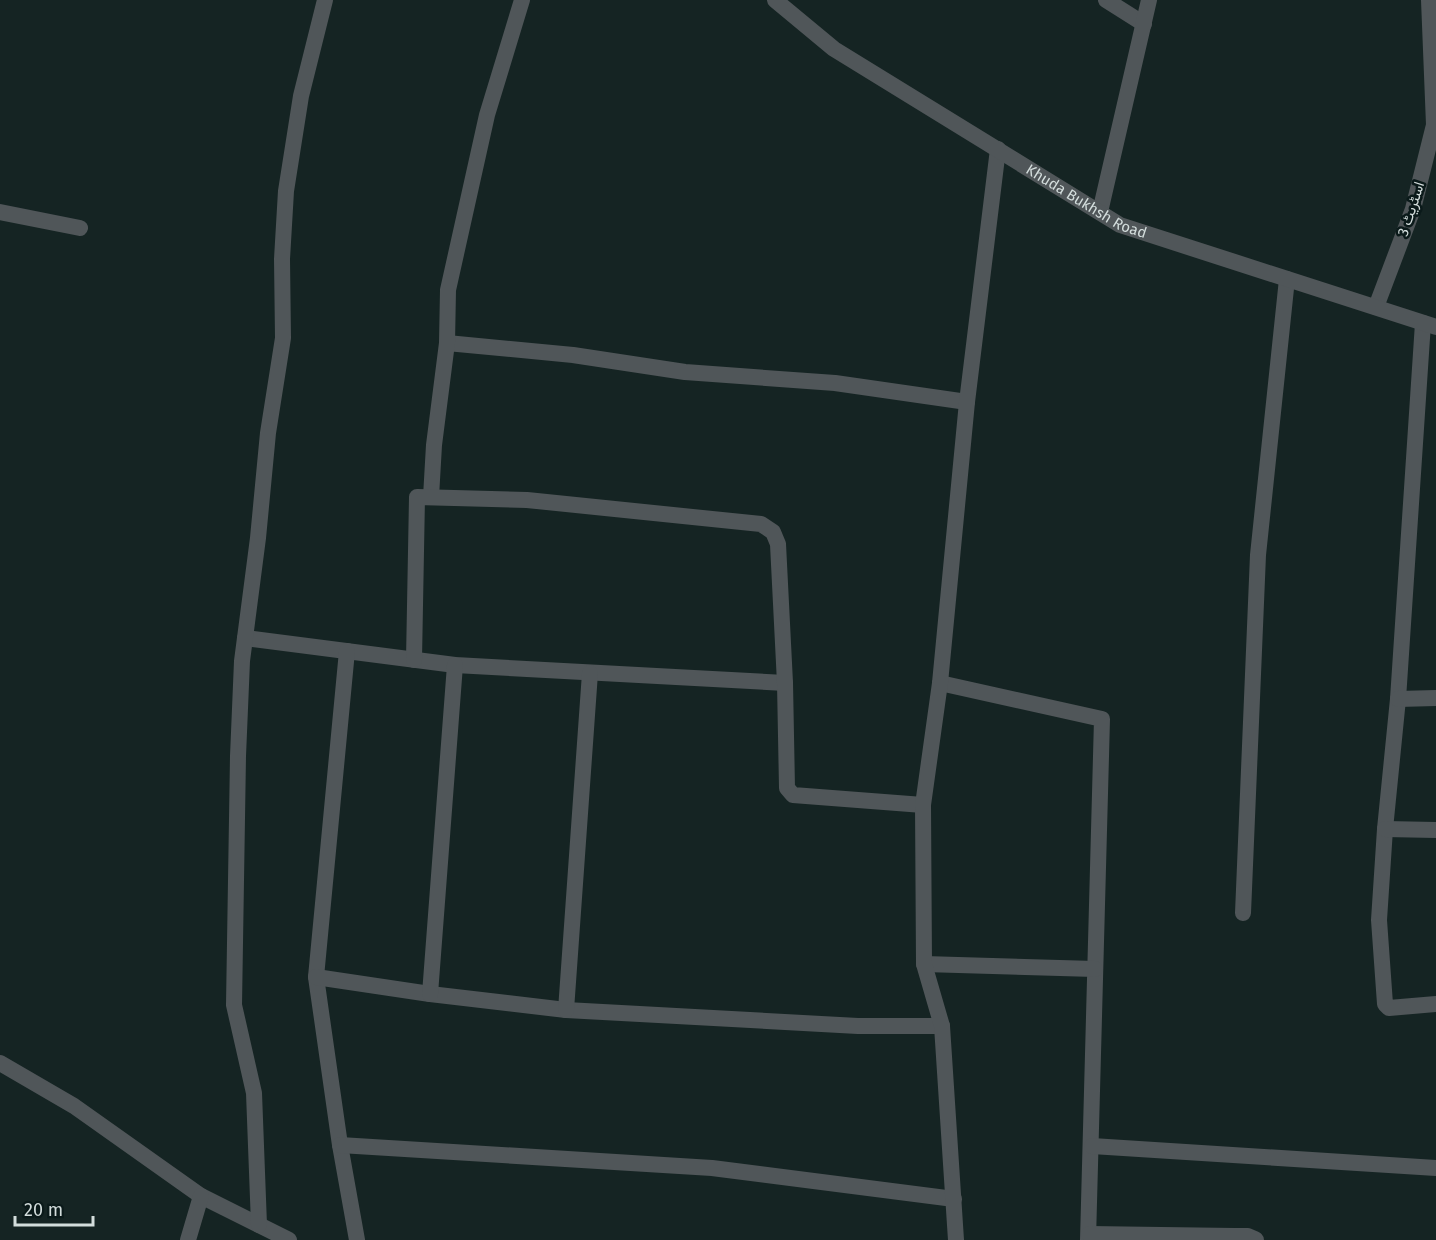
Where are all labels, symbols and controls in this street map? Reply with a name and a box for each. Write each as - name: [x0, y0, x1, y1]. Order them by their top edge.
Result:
- street label: Khuda Bukhsh Road: [1023, 160, 1149, 242]
- street label: اسٹریٹ 3: [1394, 179, 1428, 239]
- scale bar: [15, 1189, 93, 1227]
- text: 20 m: [24, 1199, 63, 1221]

